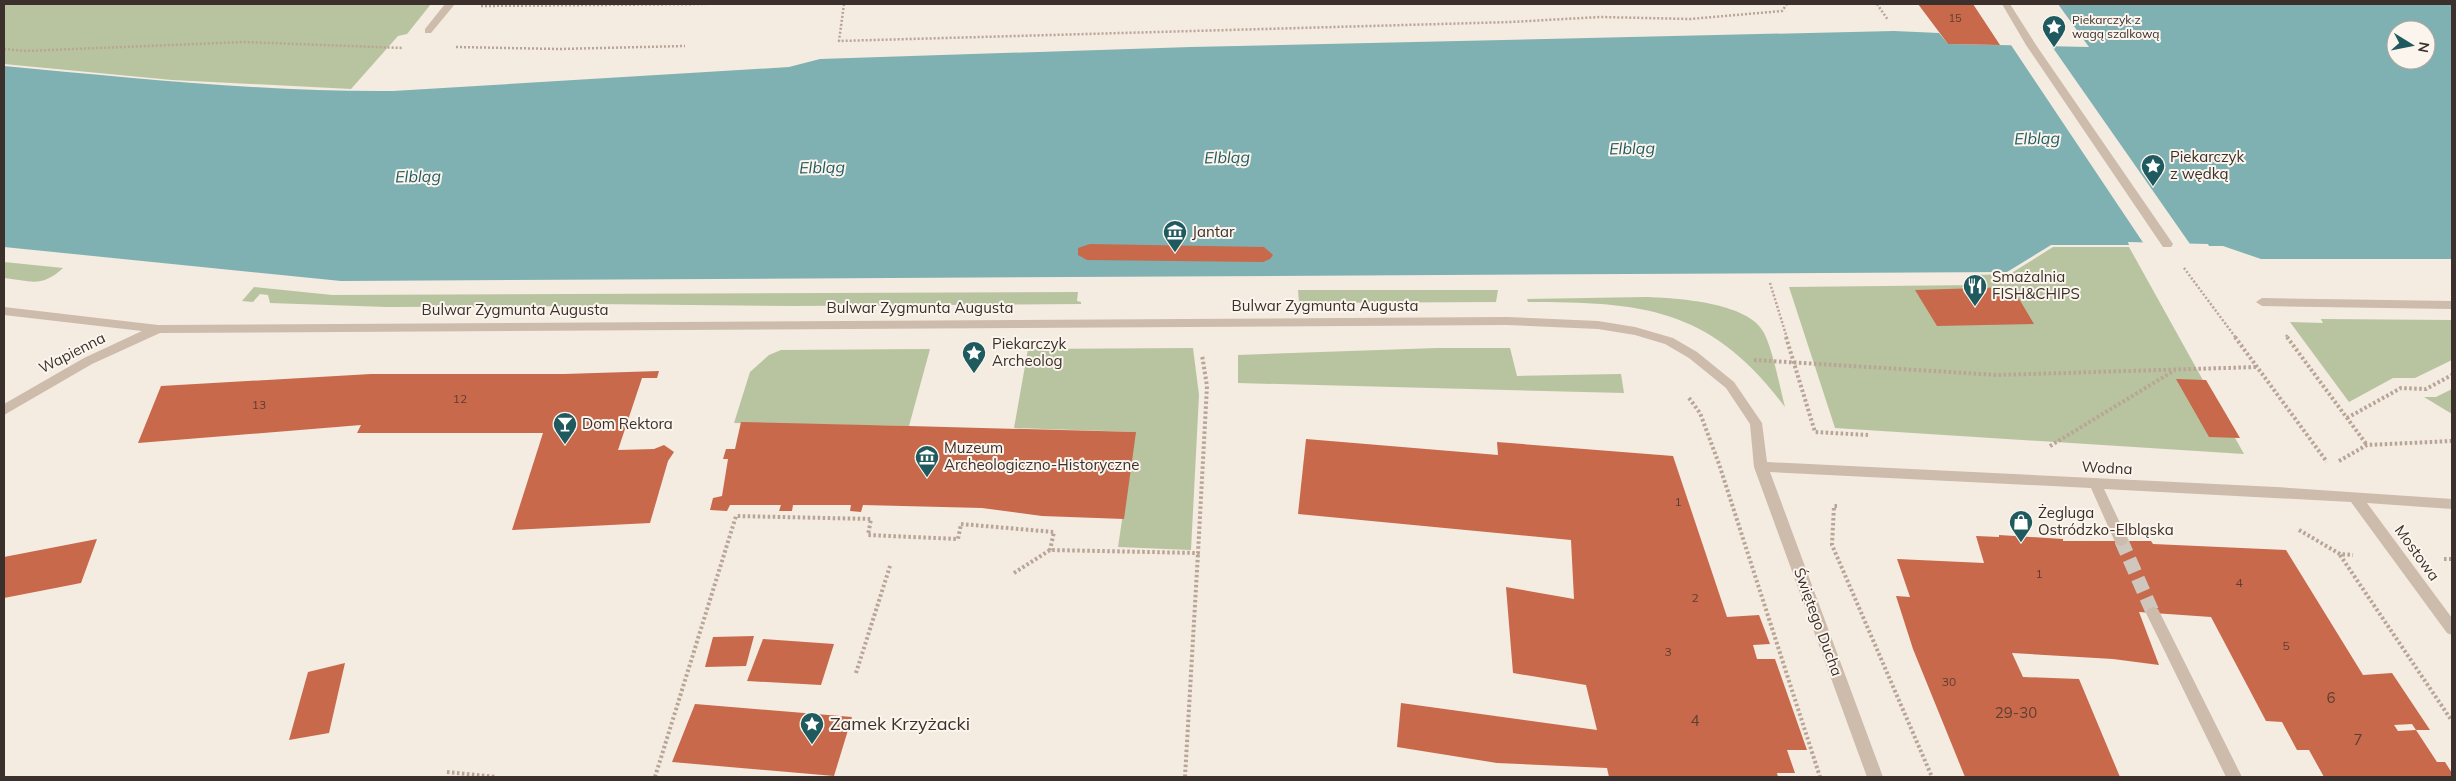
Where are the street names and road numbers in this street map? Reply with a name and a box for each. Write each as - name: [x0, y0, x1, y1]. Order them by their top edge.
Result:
- street label: Bulwar Zygmunta Augusta: [1232, 296, 1418, 315]
- street label: Bulwar Zygmunta Augusta: [827, 298, 1013, 317]
- street label: Bulwar Zygmunta Augusta: [422, 300, 608, 319]
- street label: Wapienna: [35, 328, 108, 377]
- street label: Wodna: [2081, 457, 2133, 478]
- street label: Mostowa: [2391, 521, 2444, 584]
- street label: Świętego Ducha: [1790, 565, 1847, 679]

